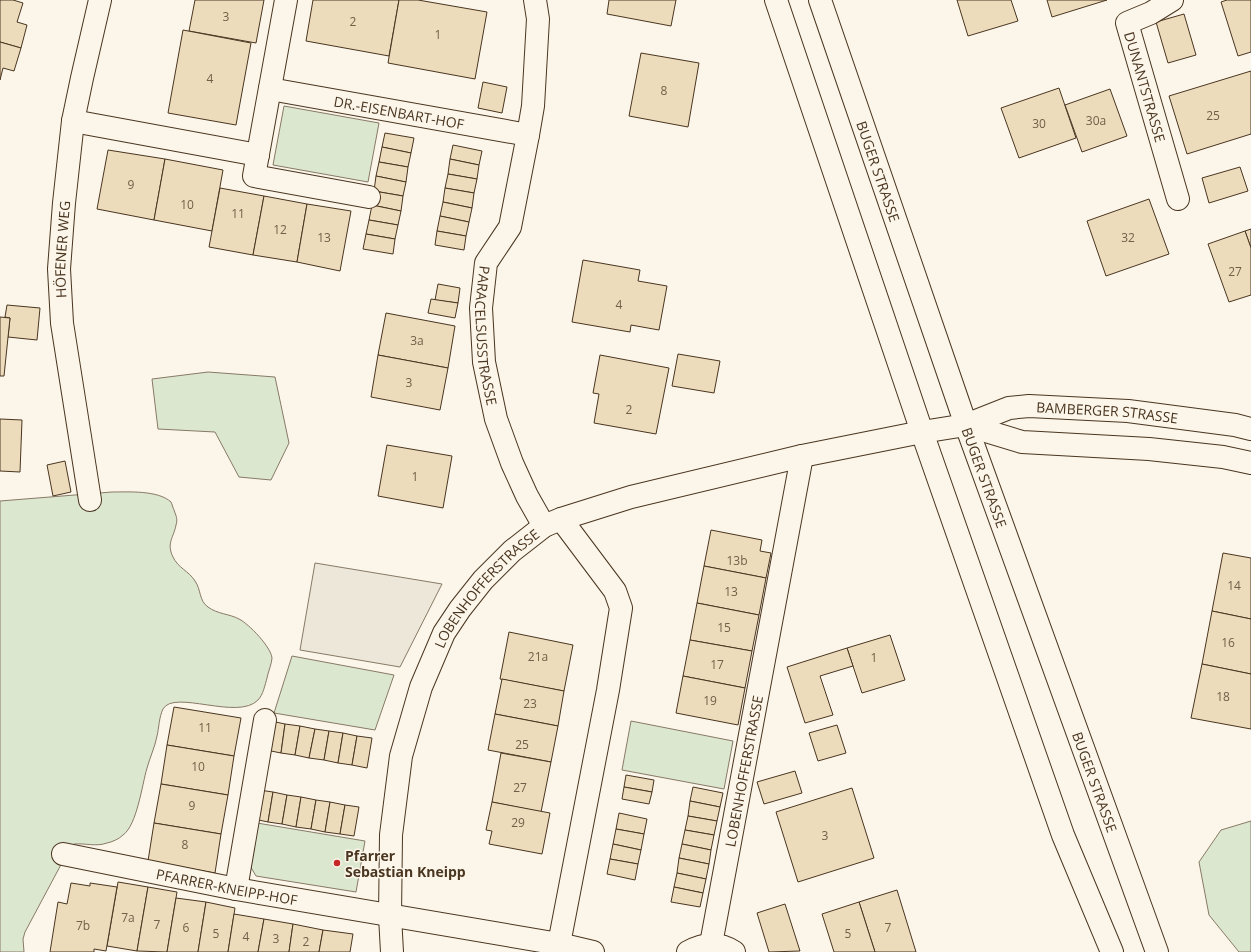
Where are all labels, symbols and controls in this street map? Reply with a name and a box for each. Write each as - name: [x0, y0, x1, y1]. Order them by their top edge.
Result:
- house number: 3: [223, 8, 230, 25]
- house number: 2: [350, 13, 357, 30]
- house number: 1: [435, 26, 441, 43]
- street label: DUNANTSTRASSE: [1120, 29, 1170, 144]
- house number: 4: [207, 70, 214, 87]
- house number: 8: [661, 82, 668, 99]
- street label: DR.-EISENBART-HOF: [332, 91, 466, 133]
- house number: 25: [1206, 107, 1220, 124]
- house number: 30a: [1086, 112, 1106, 129]
- house number: 30: [1032, 115, 1046, 132]
- street label: BUGER STRASSE: [853, 118, 905, 224]
- house number: 9: [128, 176, 135, 193]
- house number: 10: [180, 196, 194, 213]
- street label: HÖFENER WEG: [49, 200, 74, 299]
- house number: 11: [231, 205, 245, 222]
- house number: 12: [273, 221, 287, 238]
- house number: 13: [317, 229, 331, 246]
- house number: 32: [1121, 229, 1135, 246]
- house number: 27: [1228, 263, 1242, 280]
- street label: PARACELSUSSTRASSE: [471, 265, 502, 407]
- house number: 4: [616, 296, 623, 313]
- house number: 3a: [410, 332, 424, 349]
- house number: 3: [406, 374, 413, 391]
- street label: BAMBERGER STRASSE: [1036, 397, 1179, 427]
- house number: 2: [626, 401, 633, 418]
- street label: BUGER STRASSE: [958, 424, 1012, 530]
- house number: 1: [412, 468, 418, 485]
- street label: LOBENHOFFERSTRASSE: [429, 524, 543, 651]
- house number: 13b: [726, 552, 748, 569]
- house number: 14: [1227, 577, 1241, 594]
- house number: 13: [724, 583, 738, 600]
- house number: 15: [717, 619, 731, 636]
- house number: 16: [1221, 634, 1235, 651]
- house number: 21a: [528, 648, 548, 665]
- house number: 1: [871, 649, 877, 666]
- house number: 17: [710, 656, 724, 673]
- house number: 18: [1216, 688, 1230, 705]
- house number: 19: [703, 692, 717, 709]
- street label: LOBENHOFFERSTRASSE: [720, 694, 767, 848]
- house number: 23: [523, 695, 537, 712]
- house number: 11: [198, 719, 212, 736]
- street label: BUGER STRASSE: [1068, 729, 1122, 835]
- house number: 25: [515, 736, 529, 753]
- house number: 10: [191, 758, 205, 775]
- house number: 27: [513, 779, 527, 796]
- house number: 9: [189, 797, 196, 814]
- house number: 29: [511, 814, 525, 831]
- house number: 3: [822, 827, 829, 844]
- house number: 8: [182, 836, 189, 853]
- place label: Pfarrer Sebastian Kneipp: [345, 846, 466, 881]
- marker: Pfarrer Sebastian Kneipp: [332, 858, 342, 868]
- street label: PFARRER-KNEIPP-HOF: [155, 864, 299, 909]
- house number: 7a: [121, 909, 135, 926]
- house number: 7: [154, 916, 161, 933]
- house number: 7b: [76, 917, 90, 934]
- house number: 6: [183, 919, 190, 936]
- house number: 7: [885, 919, 892, 936]
- house number: 5: [213, 925, 220, 942]
- house number: 5: [845, 925, 852, 942]
- house number: 4: [243, 928, 250, 945]
- house number: 3: [273, 930, 280, 947]
- house number: 2: [303, 933, 310, 950]

